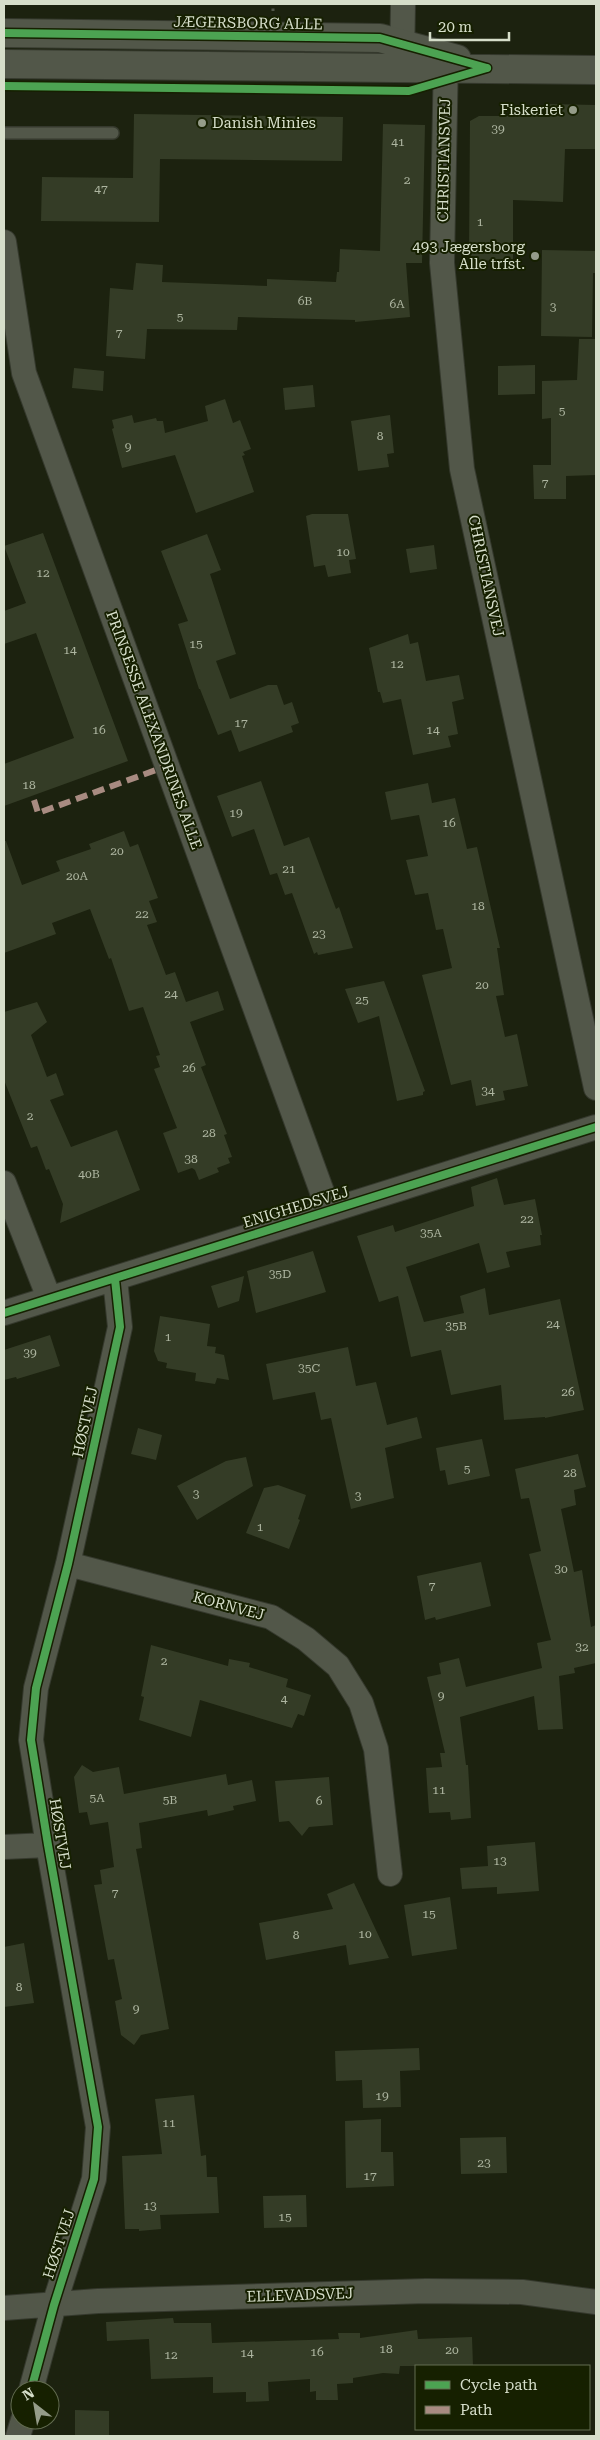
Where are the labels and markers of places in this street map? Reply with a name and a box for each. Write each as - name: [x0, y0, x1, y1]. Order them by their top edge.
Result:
- place label: Fiskeriet: [500, 101, 563, 119]
- marker: Fiskeriet: [567, 104, 579, 116]
- place label: Danish Minies: [212, 114, 316, 132]
- marker: Danish Minies: [196, 117, 208, 129]
- place label: 493 Jægersborg Alle trfst.: [412, 238, 525, 273]
- marker: 493 Jægersborg Alle trfst.: [529, 250, 541, 262]

